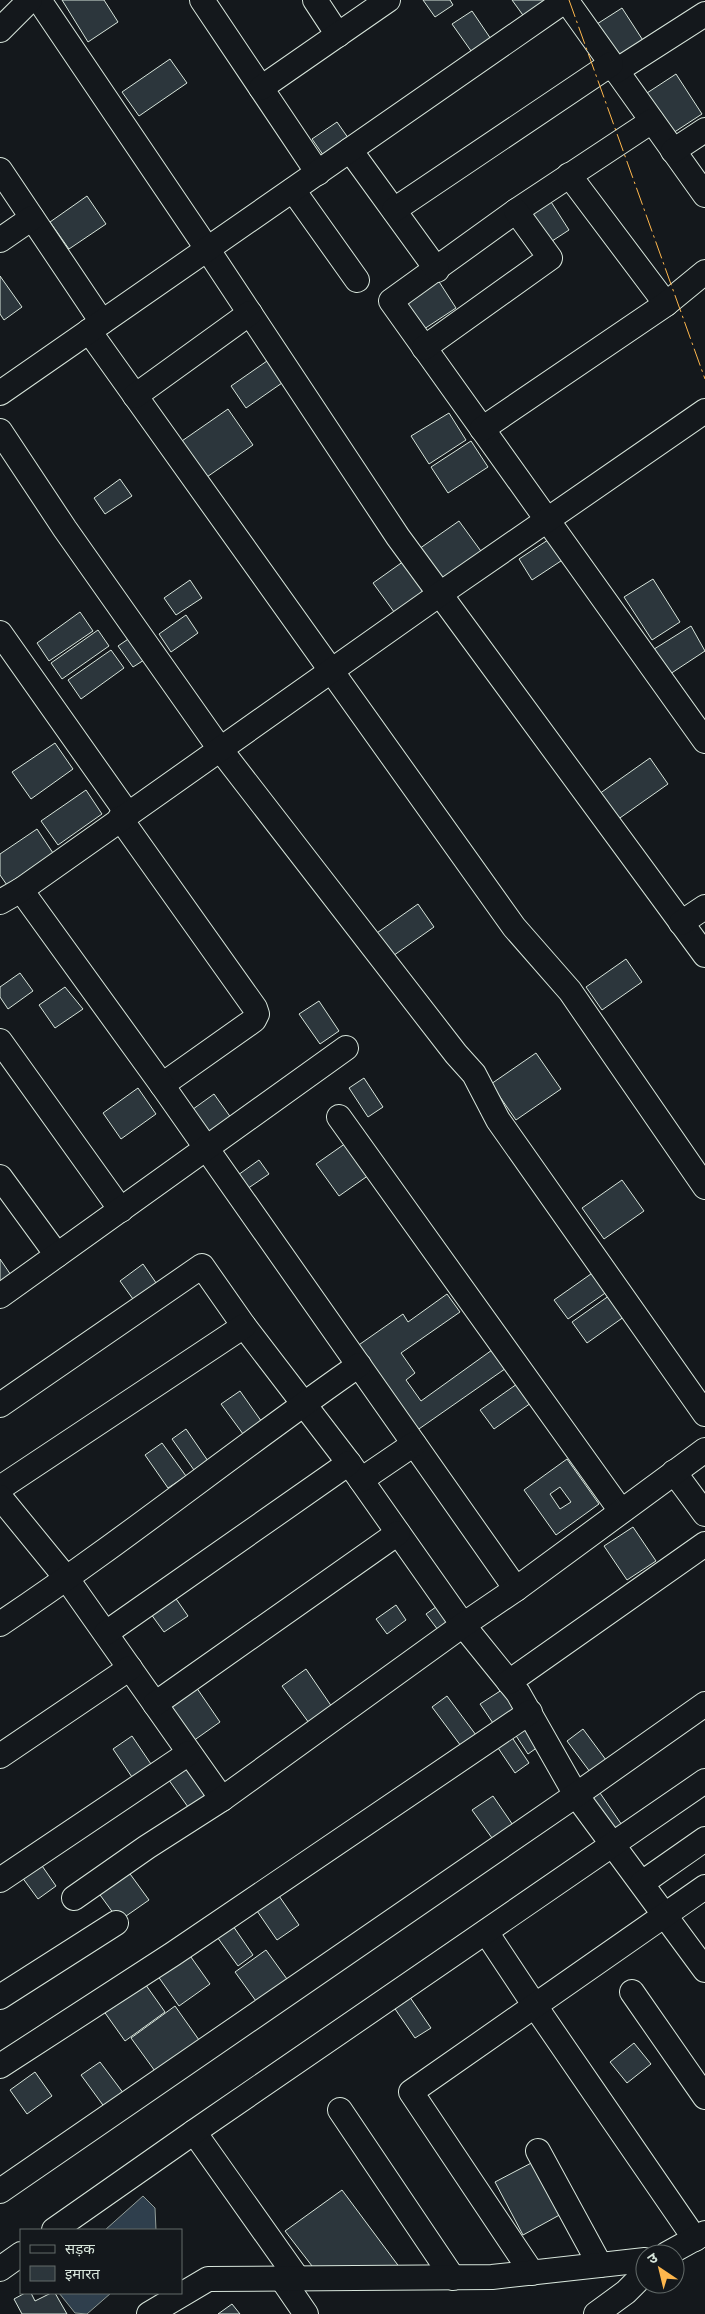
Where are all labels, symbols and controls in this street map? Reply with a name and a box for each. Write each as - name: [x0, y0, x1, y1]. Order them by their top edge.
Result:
- legend: [20, 2229, 182, 2294]
- text: सड़क: [65, 2240, 95, 2258]
- north arrow: [635, 2244, 685, 2294]
- text: उ: [645, 2249, 662, 2268]
- text: इमारत: [65, 2265, 100, 2283]

